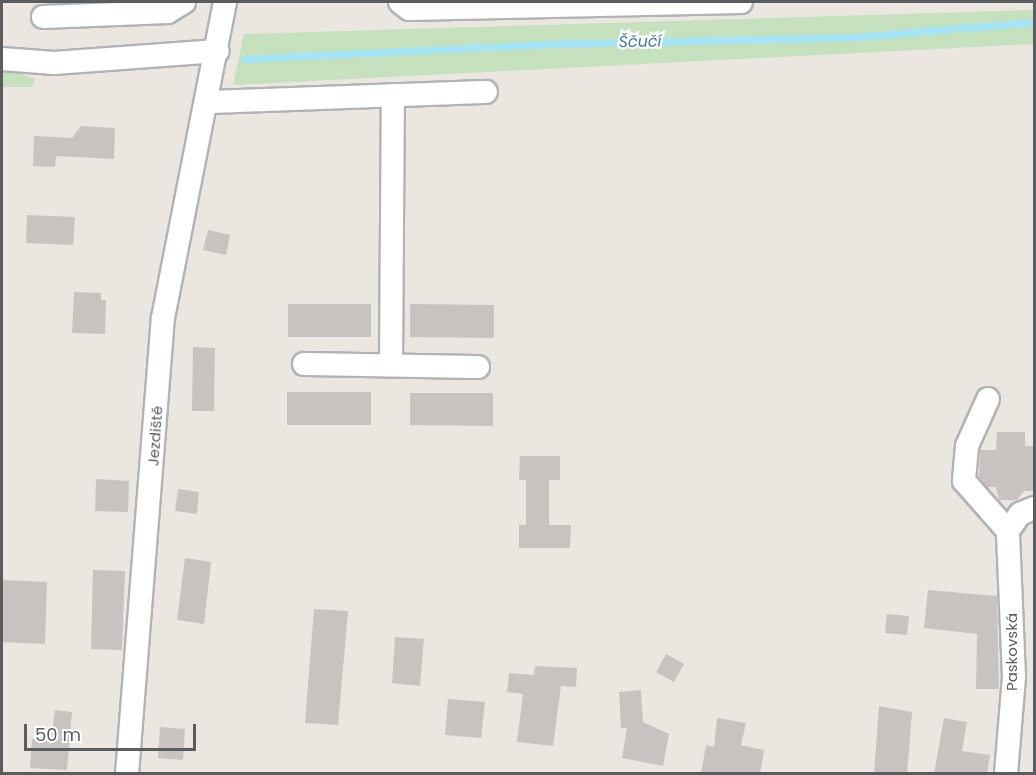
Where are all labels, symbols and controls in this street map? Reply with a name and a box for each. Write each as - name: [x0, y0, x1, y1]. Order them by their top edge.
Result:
- water label: Ščučí: [618, 32, 662, 52]
- street label: Jezdiště: [144, 405, 166, 467]
- street label: Paskovská: [1003, 613, 1021, 691]
- scale bar: [27, 712, 200, 750]
- text: 50 m: [35, 722, 81, 747]

